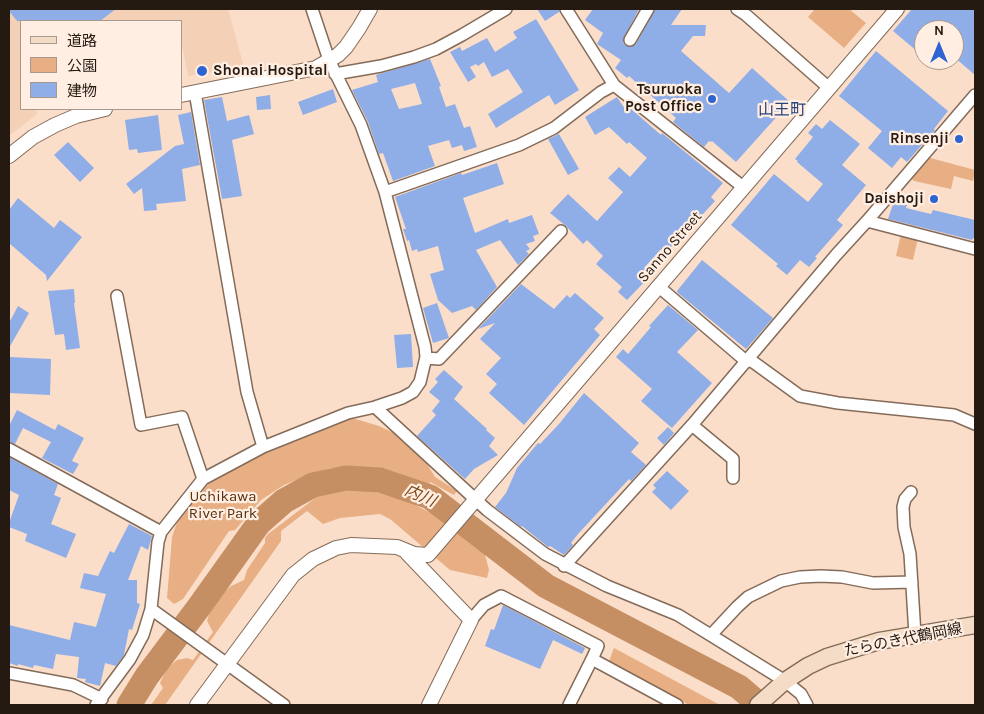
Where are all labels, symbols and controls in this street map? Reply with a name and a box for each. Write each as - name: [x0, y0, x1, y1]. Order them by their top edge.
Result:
- legend: [20, 20, 182, 110]
- north arrow: [914, 20, 964, 70]
- text: N: [934, 22, 944, 39]
- text: 道路: [67, 32, 97, 50]
- text: 公園: [67, 57, 97, 75]
- place label: Shonai Hospital: [213, 62, 328, 80]
- marker: Shonai Hospital: [195, 64, 209, 78]
- place label: Tsuruoka Post Office: [625, 81, 702, 116]
- text: 建物: [67, 82, 97, 100]
- marker: Tsuruoka Post Office: [706, 93, 718, 105]
- district label: 山王町: [758, 100, 806, 120]
- place label: Rinsenji: [890, 130, 949, 148]
- marker: Rinsenji: [953, 133, 965, 145]
- place label: Daishoji: [864, 190, 924, 208]
- marker: Daishoji: [928, 193, 940, 205]
- street label: Sanno Street: [634, 208, 706, 286]
- water label: 内川: [401, 481, 439, 511]
- park label: Uchikawa River Park: [189, 488, 257, 523]
- street label: たらのき代鶴岡線: [842, 620, 964, 660]

